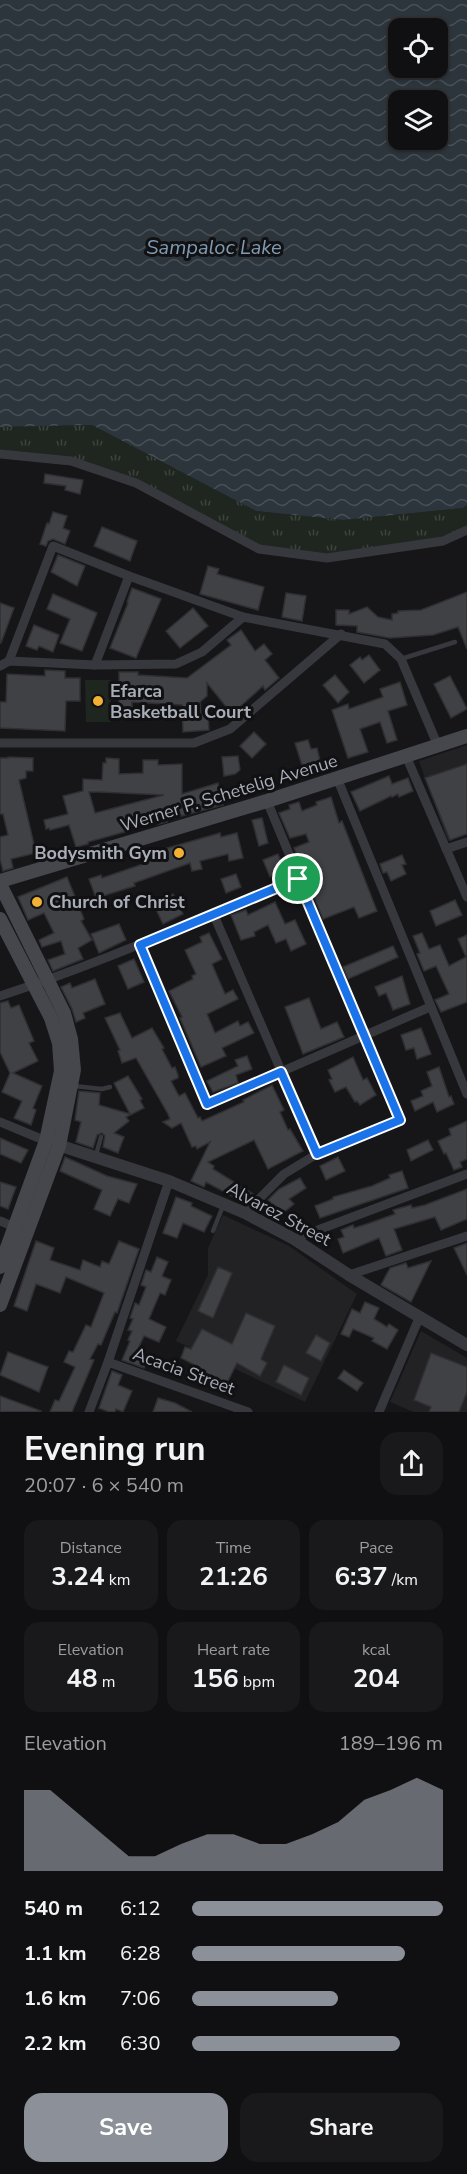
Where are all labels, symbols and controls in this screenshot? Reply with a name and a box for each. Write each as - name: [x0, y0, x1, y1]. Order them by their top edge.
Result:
- map controls: [388, 18, 448, 150]
- button: locate: [388, 18, 448, 78]
- button: layers: [388, 90, 448, 150]
- water label: Sampaloc Lake: [146, 234, 282, 261]
- place label: Efarca Basketball Court: [110, 679, 251, 724]
- marker: Efarca Basketball Court: [91, 694, 105, 708]
- street label: Werner P. Schetelig Avenue: [118, 749, 340, 837]
- place label: Bodysmith Gym: [34, 841, 167, 865]
- marker: Bodysmith Gym: [172, 846, 186, 860]
- pin: [272, 853, 323, 904]
- icon: arrive: [281, 862, 314, 895]
- place label: Church of Christ: [49, 890, 185, 914]
- marker: Church of Christ: [30, 895, 44, 909]
- street label: Alvarez Street: [223, 1176, 336, 1252]
- street label: Acacia Street: [130, 1341, 239, 1401]
- text: Evening run: [24, 1427, 206, 1472]
- button: share: [380, 1432, 443, 1495]
- text: 20:07 · 6 × 540 m: [24, 1472, 184, 1499]
- text: Distance: [60, 1537, 122, 1559]
- text: Time: [216, 1537, 251, 1559]
- text: Pace: [359, 1537, 393, 1559]
- text: 3.24: [51, 1559, 105, 1594]
- text: 21:26: [199, 1559, 268, 1594]
- text: 6:37: [334, 1559, 388, 1594]
- text: km: [105, 1569, 130, 1591]
- text: /km: [388, 1569, 418, 1591]
- text: Elevation: [58, 1639, 124, 1661]
- text: Heart rate: [197, 1639, 270, 1661]
- text: kcal: [362, 1639, 390, 1661]
- text: 48: [66, 1661, 98, 1696]
- text: 156: [192, 1661, 239, 1696]
- text: 204: [353, 1661, 400, 1696]
- text: m: [98, 1671, 115, 1693]
- text: bpm: [239, 1671, 275, 1693]
- text: Elevation: [24, 1730, 107, 1757]
- text: 189–196 m: [339, 1730, 443, 1757]
- text: 540 m: [24, 1895, 83, 1922]
- text: 6:12: [120, 1895, 161, 1922]
- text: 1.1 km: [24, 1940, 87, 1967]
- text: 6:28: [120, 1940, 161, 1967]
- text: 1.6 km: [24, 1985, 87, 2012]
- text: 7:06: [120, 1985, 161, 2012]
- text: 2.2 km: [24, 2030, 87, 2057]
- text: 6:30: [120, 2030, 161, 2057]
- button: Save: [24, 2093, 228, 2162]
- button: Share: [240, 2093, 443, 2162]

